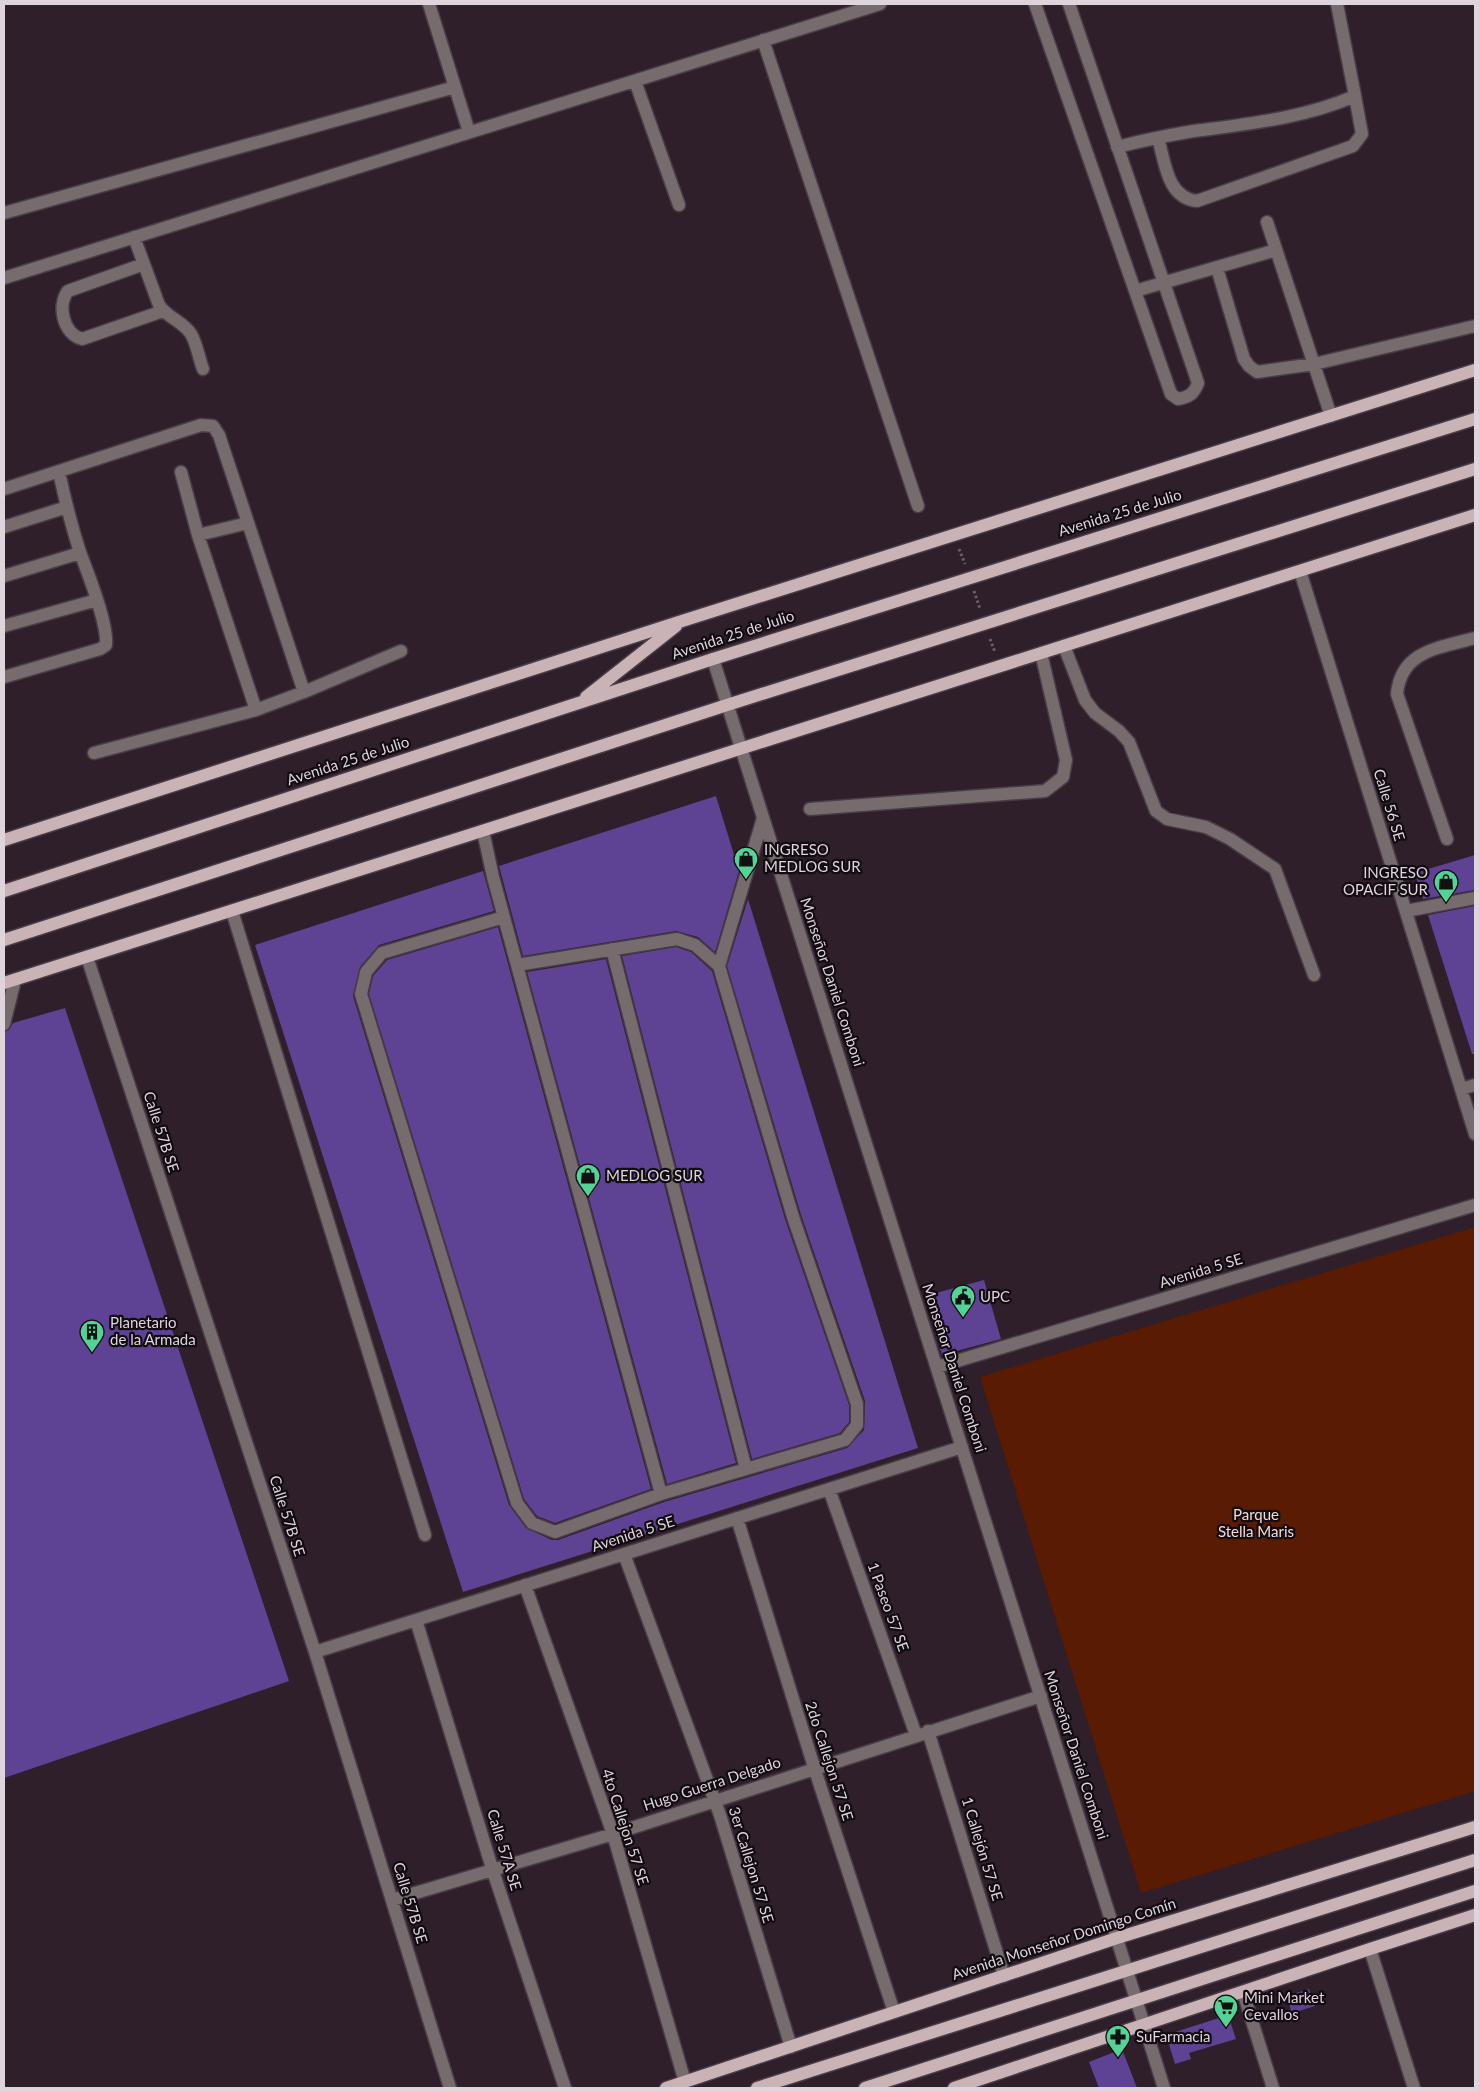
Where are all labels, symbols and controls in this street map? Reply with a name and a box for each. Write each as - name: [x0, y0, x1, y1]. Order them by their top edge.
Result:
- street label: Avenida 25 de Julio: [1056, 485, 1183, 539]
- street label: Avenida 25 de Julio: [669, 606, 796, 662]
- street label: Avenida 25 de Julio: [284, 732, 411, 788]
- street label: Calle 56 SE: [1370, 767, 1409, 843]
- place label: INGRESO MEDLOG SUR: [764, 840, 861, 875]
- shop icon: INGRESO MEDLOG SUR: [733, 846, 759, 880]
- place label: INGRESO OPACIF SUR: [1343, 863, 1429, 898]
- shop icon: INGRESO OPACIF SUR: [1433, 869, 1459, 903]
- street label: Monseñor Daniel Comboni: [797, 895, 869, 1068]
- street label: Calle 57B SE: [140, 1089, 183, 1174]
- shop icon: MEDLOG SUR: [575, 1163, 601, 1197]
- place label: MEDLOG SUR: [606, 1166, 703, 1184]
- street label: Avenida 5 SE: [1157, 1249, 1244, 1291]
- street label: Monseñor Daniel Comboni: [919, 1281, 991, 1454]
- public building icon: UPC: [950, 1284, 976, 1318]
- place label: UPC: [980, 1287, 1010, 1305]
- place label: Planetario de la Armada: [110, 1313, 196, 1348]
- building icon: Planetario de la Armada: [79, 1319, 105, 1353]
- street label: Calle 57B SE: [266, 1473, 309, 1558]
- park label: Parque Stella Maris: [1218, 1505, 1294, 1540]
- street label: Avenida 5 SE: [589, 1511, 676, 1555]
- street label: 1 Paseo 57 SE: [864, 1560, 913, 1654]
- street label: Monseñor Daniel Comboni: [1041, 1668, 1113, 1841]
- street label: 2do Callejon 57 SE: [802, 1699, 858, 1823]
- street label: Hugo Guerra Delgado: [641, 1752, 783, 1814]
- street label: 4to Callejon 57 SE: [599, 1766, 653, 1887]
- street label: 1 Callejón 57 SE: [959, 1795, 1007, 1903]
- street label: 3er Callejon 57 SE: [726, 1804, 778, 1925]
- street label: Calle 57A SE: [484, 1807, 526, 1893]
- street label: Calle 57B SE: [390, 1860, 432, 1946]
- street label: Avenida Monseñor Domingo Comín: [949, 1893, 1178, 1983]
- place label: Mini Market Cevallos: [1244, 1988, 1325, 2023]
- supermarket icon: Mini Market Cevallos: [1213, 1994, 1239, 2028]
- pharmacy icon: SuFarmacia: [1105, 2024, 1131, 2058]
- place label: SuFarmacia: [1136, 2027, 1211, 2045]

